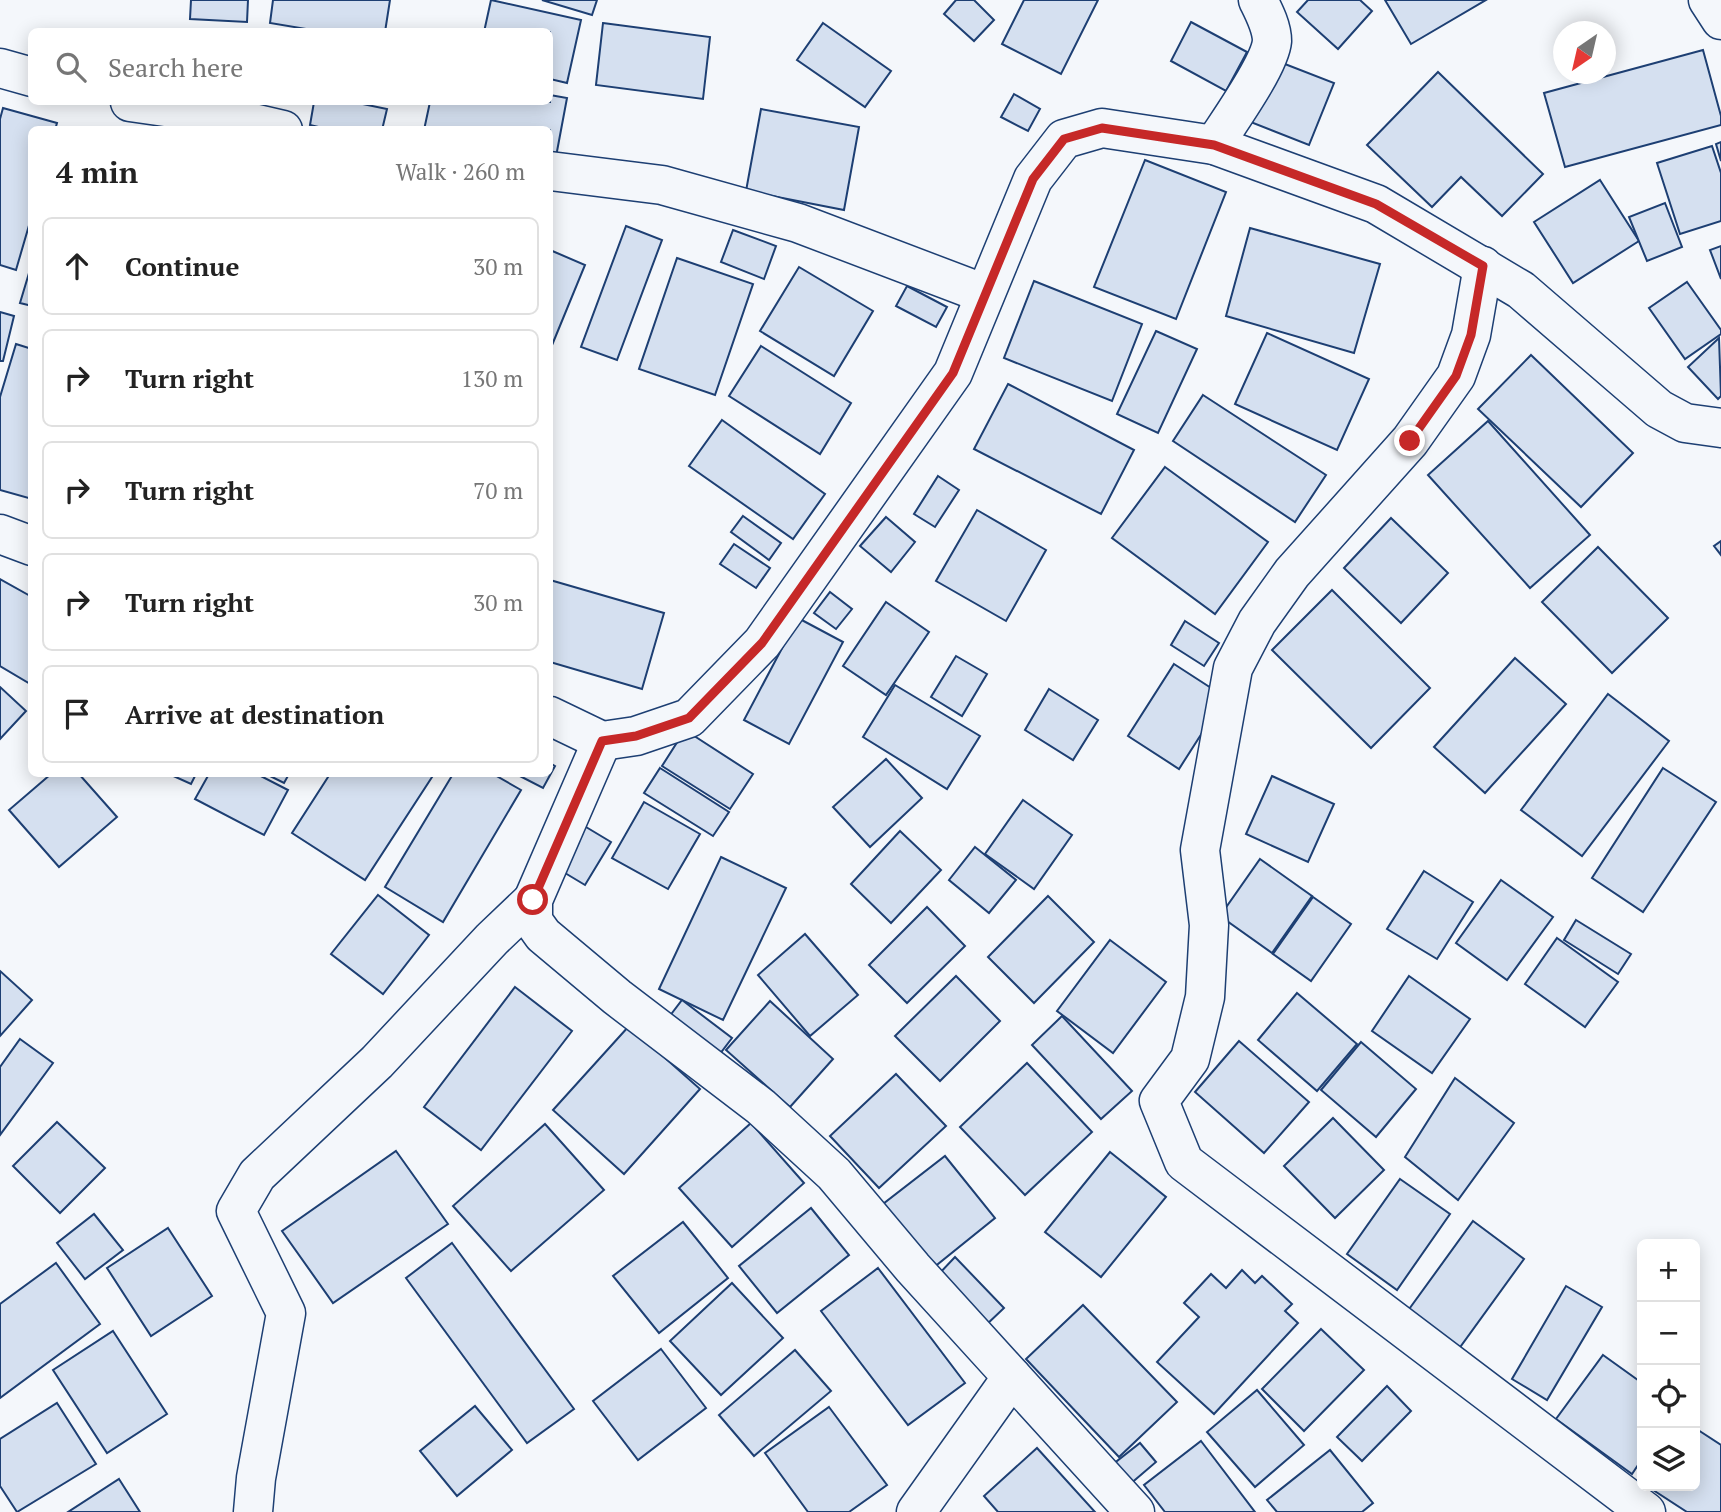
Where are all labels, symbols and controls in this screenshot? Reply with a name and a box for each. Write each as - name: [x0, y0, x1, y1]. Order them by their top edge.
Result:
- north arrow: [1553, 21, 1616, 84]
- search box: [28, 28, 553, 105]
- icon: search: [52, 48, 90, 86]
- text: Search here: [108, 50, 243, 84]
- text: 4 min: [56, 152, 138, 192]
- text: Walk · 260 m: [396, 156, 525, 187]
- icon: ahead: [58, 247, 96, 285]
- text: Continue: [125, 249, 239, 283]
- text: 30 m: [473, 251, 523, 282]
- icon: right: [58, 359, 96, 397]
- text: Turn right: [125, 361, 254, 395]
- text: 130 m: [461, 363, 523, 394]
- route end: [1394, 425, 1425, 456]
- icon: right: [58, 471, 96, 509]
- text: Turn right: [125, 473, 254, 507]
- text: 70 m: [473, 475, 523, 506]
- icon: right: [58, 583, 96, 621]
- text: Turn right: [125, 585, 254, 619]
- text: 30 m: [473, 587, 523, 618]
- icon: arrive: [58, 695, 96, 733]
- text: Arrive at destination: [125, 697, 384, 731]
- route start: [517, 884, 548, 915]
- map controls: [1637, 1239, 1700, 1491]
- button: +: [1637, 1239, 1700, 1302]
- button: −: [1637, 1302, 1700, 1365]
- button: locate: [1637, 1365, 1700, 1428]
- button: layers: [1637, 1428, 1700, 1491]

